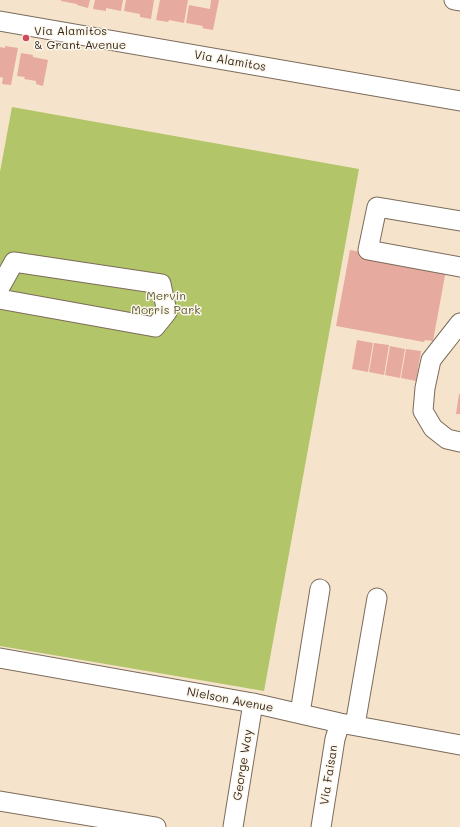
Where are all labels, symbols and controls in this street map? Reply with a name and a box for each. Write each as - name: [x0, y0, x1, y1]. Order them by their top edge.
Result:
- place label: Via Alamitos & Grant Avenue: [34, 24, 126, 52]
- marker: Via Alamitos & Grant Avenue: [21, 33, 31, 43]
- street label: Via Alamitos: [193, 48, 267, 74]
- park label: Mervin Morris Park: [131, 289, 201, 317]
- street label: Nielson Avenue: [185, 685, 275, 715]
- street label: George Way: [230, 728, 256, 802]
- street label: Via Faisan: [317, 744, 341, 806]

